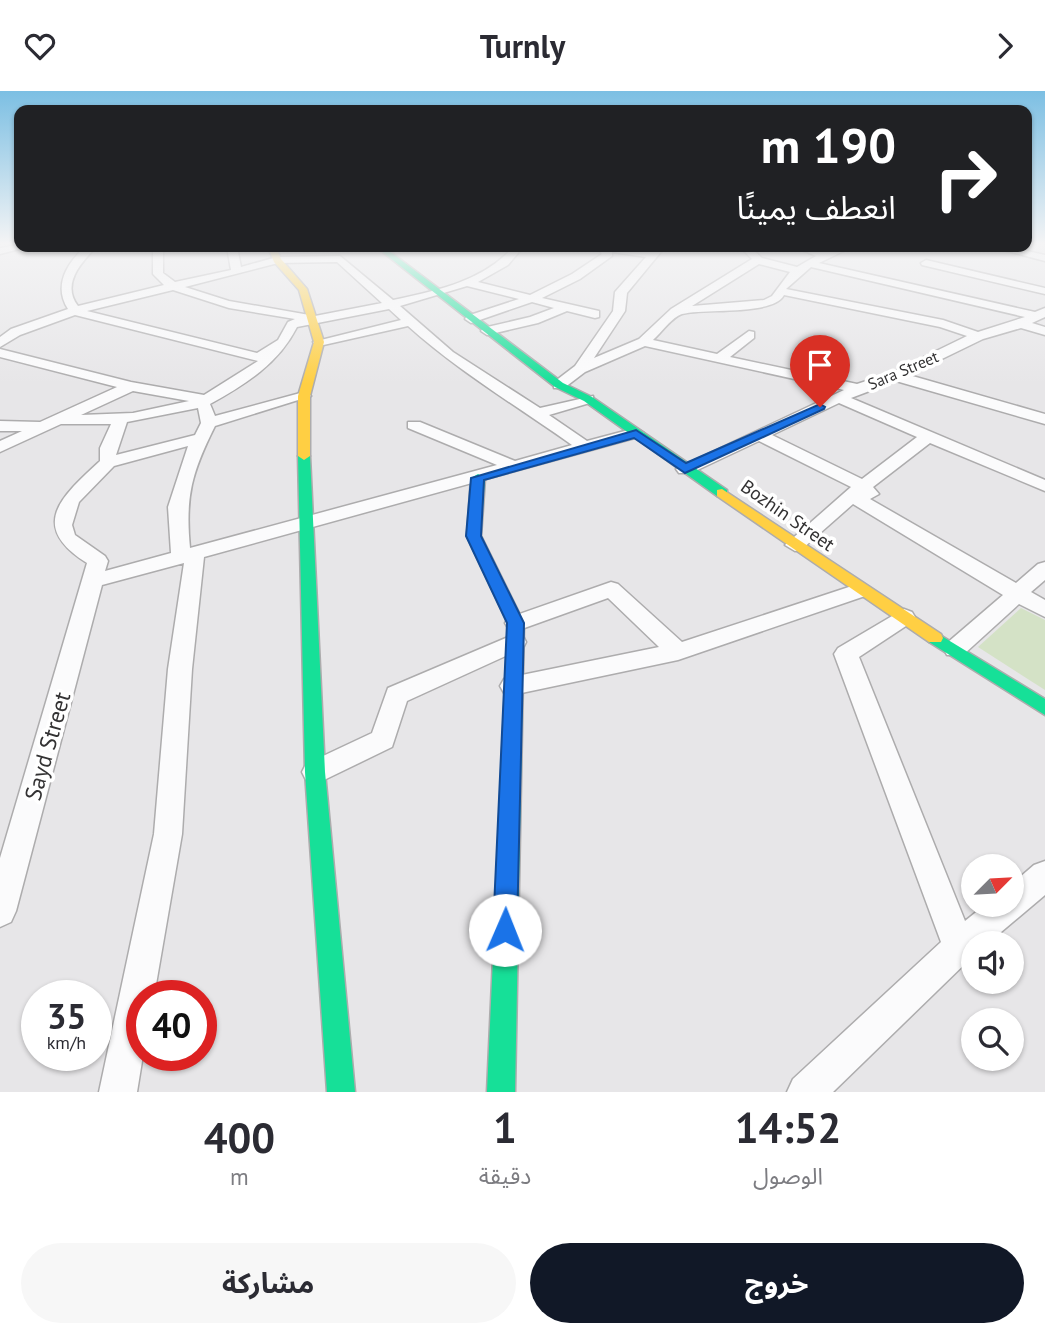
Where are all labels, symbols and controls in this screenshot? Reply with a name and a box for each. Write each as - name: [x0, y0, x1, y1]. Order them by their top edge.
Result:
- text: Turnly: [480, 25, 565, 67]
- icon: heart: [21, 27, 59, 65]
- icon: forward: [986, 27, 1024, 65]
- text: 190 m: [761, 113, 896, 177]
- icon: right: [920, 133, 1011, 224]
- text: انعطف يمينًا: [736, 186, 896, 228]
- pin: [790, 335, 850, 407]
- icon: arrive: [801, 346, 839, 384]
- street label: Sara Street: [865, 346, 942, 394]
- street label: Bozhin Street: [736, 474, 840, 556]
- street label: Sayd Street: [18, 688, 76, 804]
- north arrow: [961, 854, 1024, 917]
- map controls: [961, 854, 1024, 1071]
- position arrow: [468, 893, 542, 967]
- button: sound: [961, 931, 1024, 994]
- speed limit sign: 40: [126, 980, 217, 1071]
- text: 35: [47, 993, 86, 1039]
- button: search: [961, 1008, 1024, 1071]
- text: km/h: [47, 1031, 86, 1054]
- text: 1: [493, 1100, 517, 1155]
- text: 14:52: [735, 1100, 841, 1155]
- text: 400: [204, 1110, 275, 1165]
- text: دقيقة: [479, 1161, 531, 1190]
- text: الوصول: [753, 1161, 823, 1190]
- text: m: [230, 1162, 249, 1191]
- button: مشاركة: [21, 1243, 516, 1323]
- button: خروج: [530, 1243, 1024, 1323]

